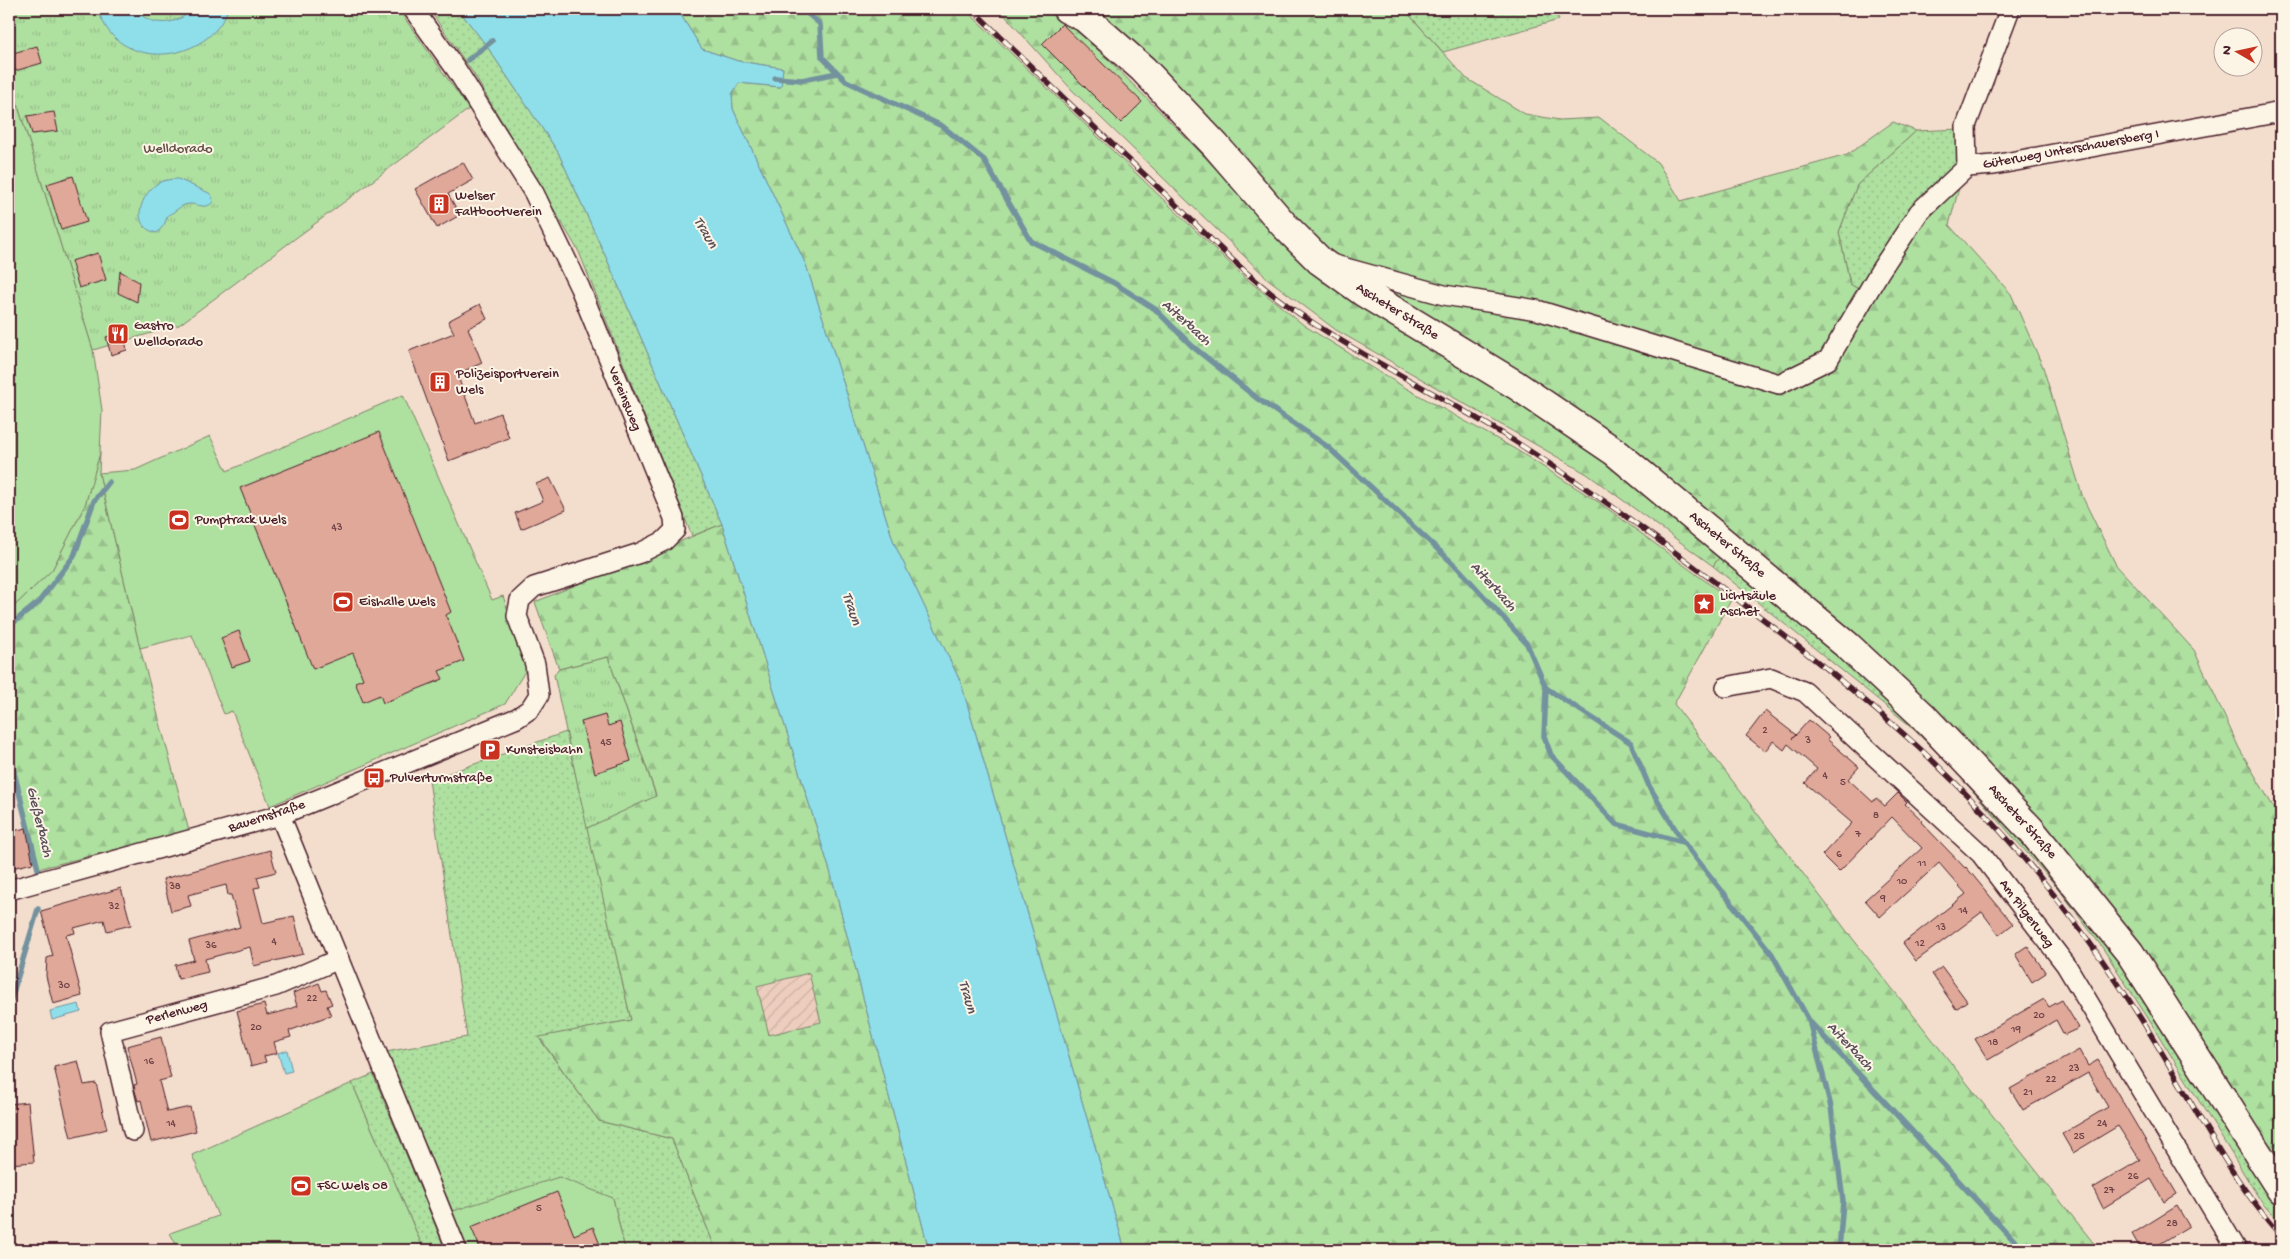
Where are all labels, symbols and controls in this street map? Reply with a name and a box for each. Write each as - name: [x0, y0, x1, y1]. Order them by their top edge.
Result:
- north arrow: [2212, 28, 2262, 78]
- text: N: [2219, 45, 2237, 56]
- street label: Güterweg Unterschauersberg I: [1982, 126, 2160, 174]
- park label: Welldorado: [144, 141, 212, 158]
- place label: Welser Faltbootverein: [454, 188, 542, 221]
- building icon: Welser Faltbootverein: [427, 192, 451, 216]
- water label: Traun: [689, 214, 722, 253]
- street label: Ascheter Straße: [1352, 280, 1442, 345]
- water label: Aiterbach: [1157, 296, 1215, 351]
- place label: Gastro Welldorado: [134, 318, 203, 351]
- restaurant icon: Gastro Welldorado: [106, 322, 130, 346]
- street label: Vereinsweg: [603, 363, 645, 434]
- place label: Polizeisportverein Wels: [455, 366, 559, 399]
- building icon: Polizeisportverein Wels: [428, 370, 452, 394]
- sports icon: Pumptrack Wels: [167, 508, 191, 532]
- street label: Ascheter Straße: [1685, 508, 1769, 582]
- place label: Pumptrack Wels: [194, 512, 287, 529]
- house number: 43: [332, 522, 343, 534]
- water label: Aiterbach: [1466, 558, 1521, 616]
- place label: Lichtsäule Aschet: [1720, 588, 1777, 621]
- sports icon: Eishalle Wels: [331, 590, 355, 614]
- water label: Traun: [837, 590, 865, 629]
- place icon: Lichtsäule Aschet: [1692, 592, 1716, 616]
- place label: Eishalle Wels: [359, 594, 436, 611]
- house number: 2: [1762, 725, 1768, 737]
- house number: 3: [1804, 735, 1811, 747]
- house number: 45: [601, 737, 612, 749]
- parking icon: Kunsteisbahn: [478, 738, 502, 762]
- place label: Kunsteisbahn: [506, 742, 583, 759]
- bus stop icon: Pulverturmstraße: [362, 766, 386, 790]
- place label: Pulverturmstraße: [389, 770, 493, 787]
- house number: 4: [1822, 770, 1828, 782]
- house number: 5: [1840, 777, 1846, 789]
- street label: Ascheter Straße: [1984, 781, 2061, 863]
- water label: Gießerbach: [22, 785, 57, 860]
- street label: Bauernstraße: [226, 796, 308, 838]
- house number: 8: [1873, 810, 1879, 822]
- house number: 7: [1854, 829, 1861, 841]
- house number: 6: [1836, 849, 1842, 861]
- house number: 11: [1917, 858, 1926, 870]
- house number: 10: [1896, 876, 1907, 888]
- street label: Am Pilgerweg: [1995, 876, 2057, 952]
- house number: 38: [168, 881, 181, 893]
- house number: 9: [1879, 893, 1886, 905]
- house number: 32: [107, 901, 120, 913]
- house number: 14: [1957, 905, 1969, 917]
- house number: 13: [1935, 922, 1946, 934]
- house number: 4: [271, 936, 277, 948]
- house number: 12: [1914, 938, 1926, 950]
- house number: 36: [204, 940, 217, 952]
- water label: Traun: [954, 978, 981, 1016]
- house number: 30: [57, 980, 70, 992]
- house number: 22: [307, 993, 318, 1005]
- street label: Perlenweg: [143, 997, 210, 1030]
- house number: 20: [2033, 1010, 2045, 1022]
- water label: Aiterbach: [1823, 1019, 1878, 1076]
- house number: 20: [250, 1022, 262, 1034]
- house number: 19: [2010, 1024, 2021, 1036]
- house number: 18: [1987, 1037, 1998, 1049]
- house number: 16: [143, 1056, 154, 1068]
- house number: 23: [2068, 1063, 2080, 1075]
- house number: 22: [2046, 1074, 2057, 1086]
- house number: 21: [2023, 1087, 2033, 1099]
- house number: 14: [165, 1118, 177, 1130]
- house number: 24: [2097, 1118, 2108, 1130]
- house number: 25: [2073, 1131, 2085, 1143]
- house number: 26: [2128, 1171, 2139, 1183]
- sports icon: FSC Wels 08: [289, 1174, 313, 1198]
- place label: FSC Wels 08: [316, 1178, 388, 1195]
- house number: 27: [2103, 1185, 2115, 1197]
- house number: 5: [536, 1203, 542, 1215]
- house number: 28: [2166, 1218, 2178, 1230]

